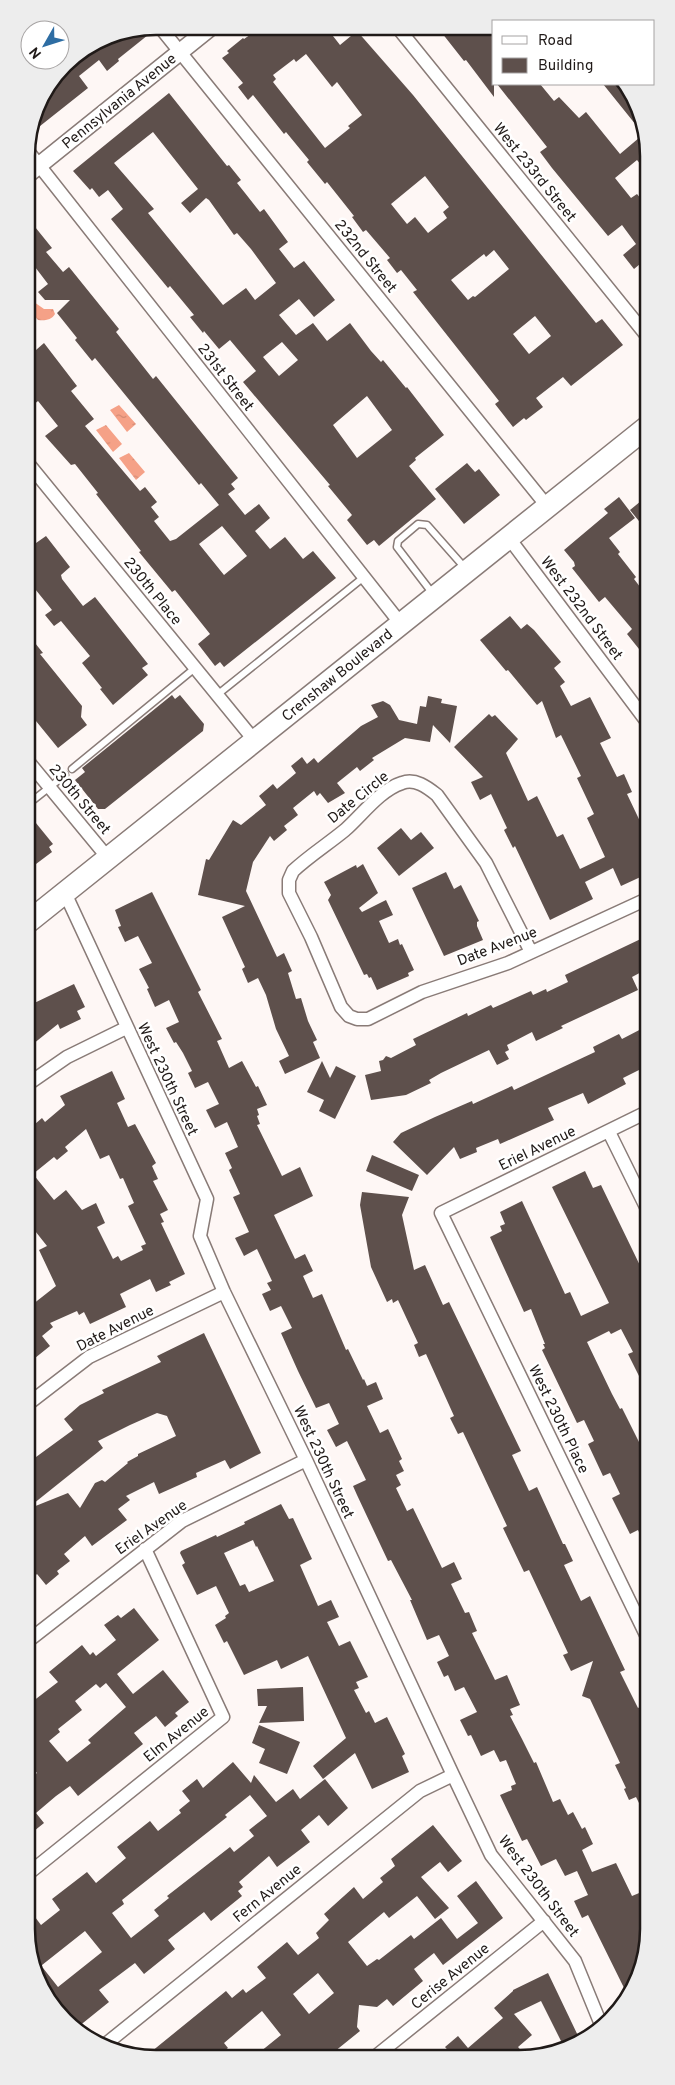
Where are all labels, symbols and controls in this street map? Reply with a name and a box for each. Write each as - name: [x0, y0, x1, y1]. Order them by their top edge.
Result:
- north arrow: [20, 20, 70, 70]
- legend: [492, 20, 655, 85]
- text: Road: [538, 32, 573, 51]
- text: N: [26, 43, 46, 61]
- street label: Pennsylvania Avenue: [59, 50, 181, 154]
- text: Building: [538, 57, 593, 76]
- street label: West 233rd Street: [488, 119, 580, 226]
- street label: 232nd Street: [329, 216, 400, 298]
- street label: 231st Street: [192, 340, 257, 416]
- street label: West 232nd Street: [536, 553, 626, 665]
- street label: 230th Place: [119, 554, 185, 630]
- street label: Crenshaw Boulevard: [279, 626, 397, 727]
- street label: 230th Street: [44, 761, 114, 839]
- street label: Date Circle: [325, 768, 393, 829]
- street label: Date Avenue: [455, 923, 540, 971]
- street label: West 230th Street: [132, 1020, 201, 1139]
- street label: Eriel Avenue: [496, 1122, 579, 1176]
- street label: Date Avenue: [74, 1302, 158, 1357]
- street label: West 230th Place: [523, 1362, 592, 1477]
- street label: West 230th Street: [288, 1403, 357, 1522]
- street label: Eriel Avenue: [112, 1496, 192, 1560]
- street label: Elm Avenue: [140, 1703, 214, 1767]
- street label: West 230th Street: [493, 1832, 582, 1942]
- street label: Fern Avenue: [230, 1861, 306, 1928]
- street label: Cerise Avenue: [408, 1940, 494, 2015]

